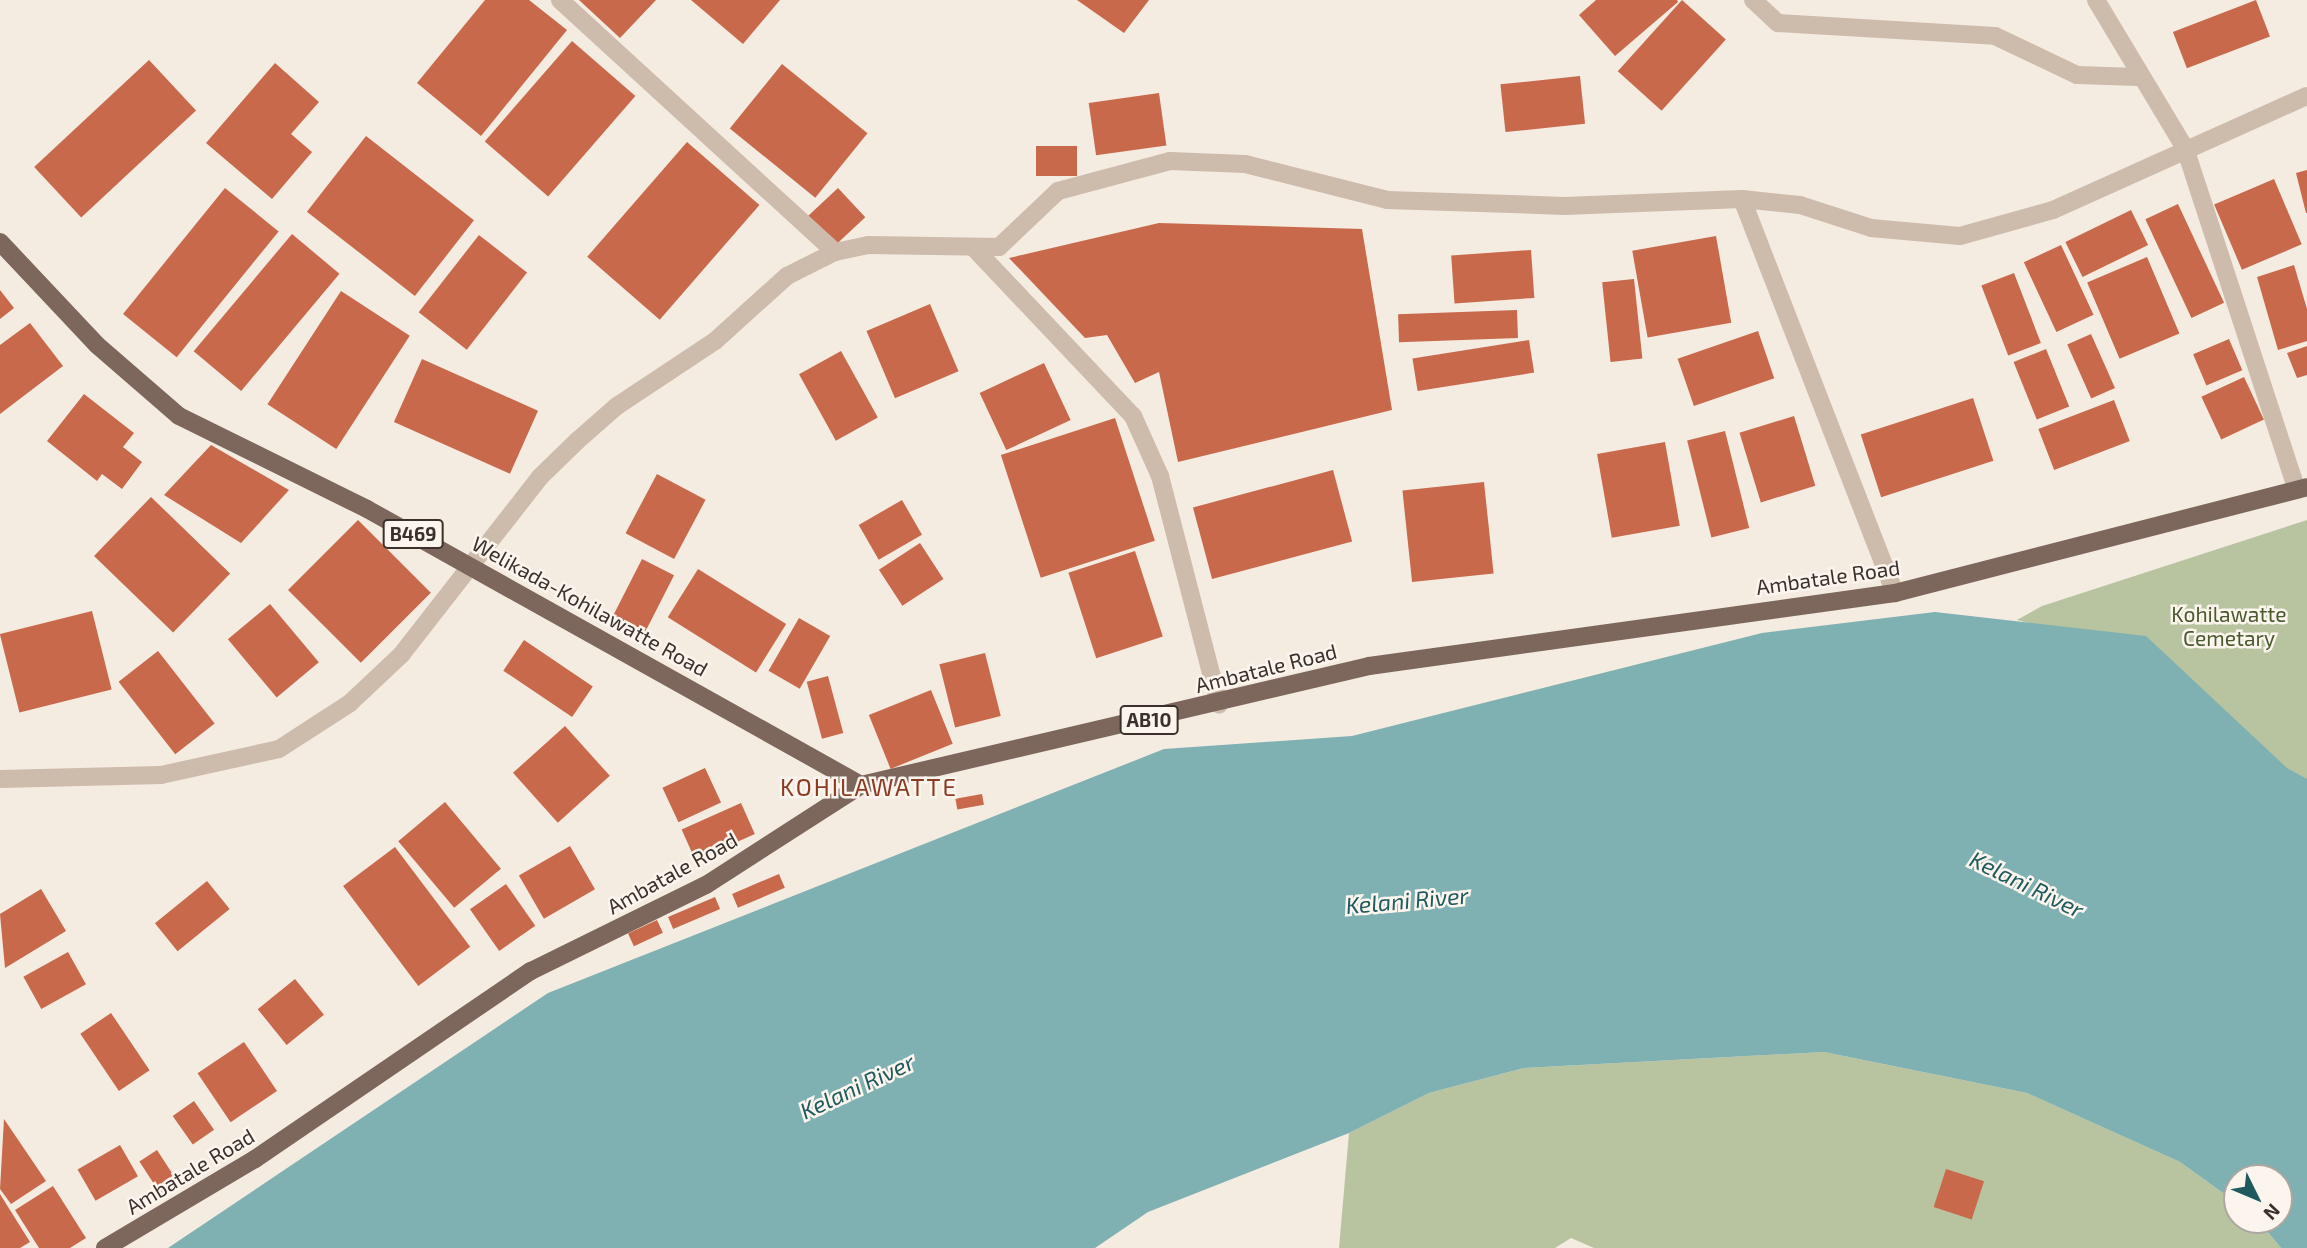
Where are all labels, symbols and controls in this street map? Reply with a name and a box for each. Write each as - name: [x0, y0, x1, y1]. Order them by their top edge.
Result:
- road number: B469: [382, 519, 444, 550]
- street label: Welikada-Kohilawatte Road: [468, 531, 712, 681]
- street label: Ambatale Road: [1754, 554, 1902, 600]
- park label: Kohilawatte Cemetary: [2171, 601, 2287, 651]
- street label: Ambatale Road: [1193, 638, 1339, 698]
- road number: AB10: [1119, 705, 1179, 736]
- district label: KOHILAWATTE: [781, 773, 957, 801]
- street label: Ambatale Road: [602, 827, 742, 919]
- water label: Kelani River: [1966, 845, 2088, 923]
- water label: Kelani River: [1344, 881, 1470, 919]
- water label: Kelani River: [795, 1047, 919, 1125]
- street label: Ambatale Road: [121, 1123, 259, 1219]
- north arrow: [2223, 1164, 2293, 1234]
- text: N: [2259, 1199, 2285, 1225]

